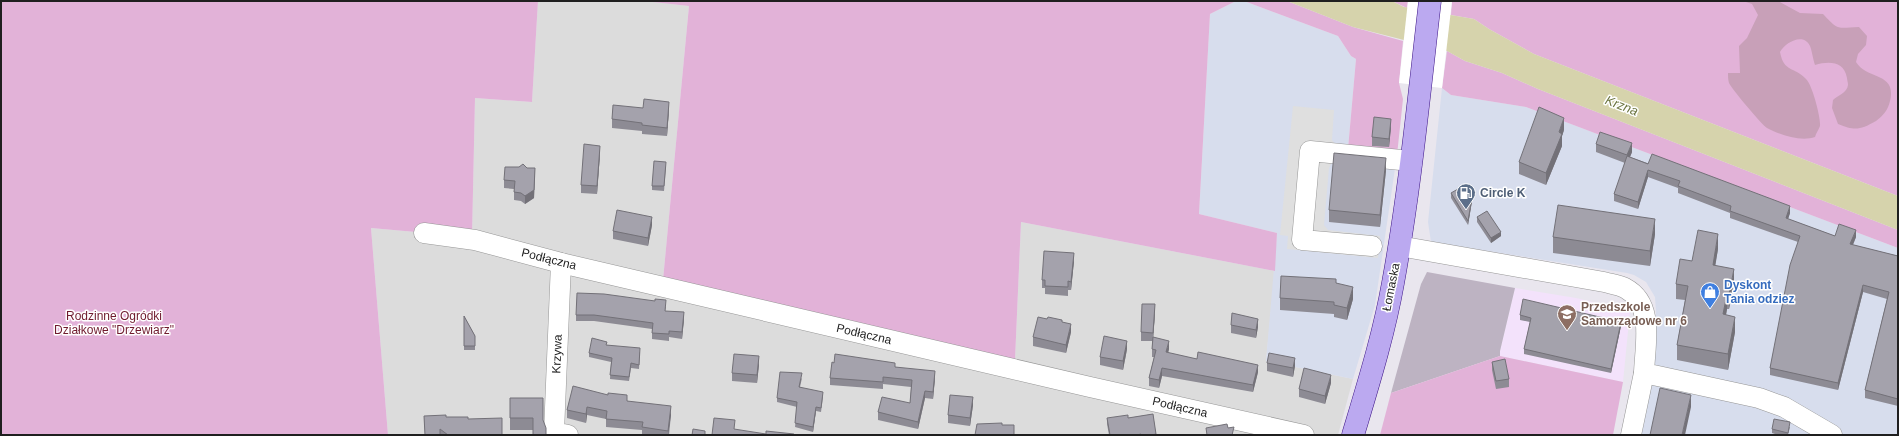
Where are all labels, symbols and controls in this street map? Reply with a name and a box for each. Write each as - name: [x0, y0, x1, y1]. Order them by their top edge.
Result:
- water label: Krzna: [1603, 92, 1640, 119]
- fuel station icon: Circle K: [1455, 182, 1477, 210]
- place label: Circle K: [1480, 186, 1526, 200]
- street label: Podłączna: [520, 245, 578, 273]
- street label: Łomaska: [1379, 261, 1403, 312]
- place label: Dyskont Tania odziez: [1724, 278, 1794, 306]
- shop icon: Dyskont Tania odziez: [1699, 281, 1721, 309]
- place label: Przedszkole Samorządowe nr 6: [1581, 300, 1687, 328]
- school or university icon: Przedszkole Samorządowe nr 6: [1556, 303, 1578, 331]
- park label: Rodzinne Ogródki Działkowe "Drzewiarz": [54, 309, 174, 337]
- street label: Podłączna: [835, 321, 893, 347]
- street label: Krzywa: [549, 334, 565, 374]
- street label: Podłączna: [1151, 394, 1209, 420]

